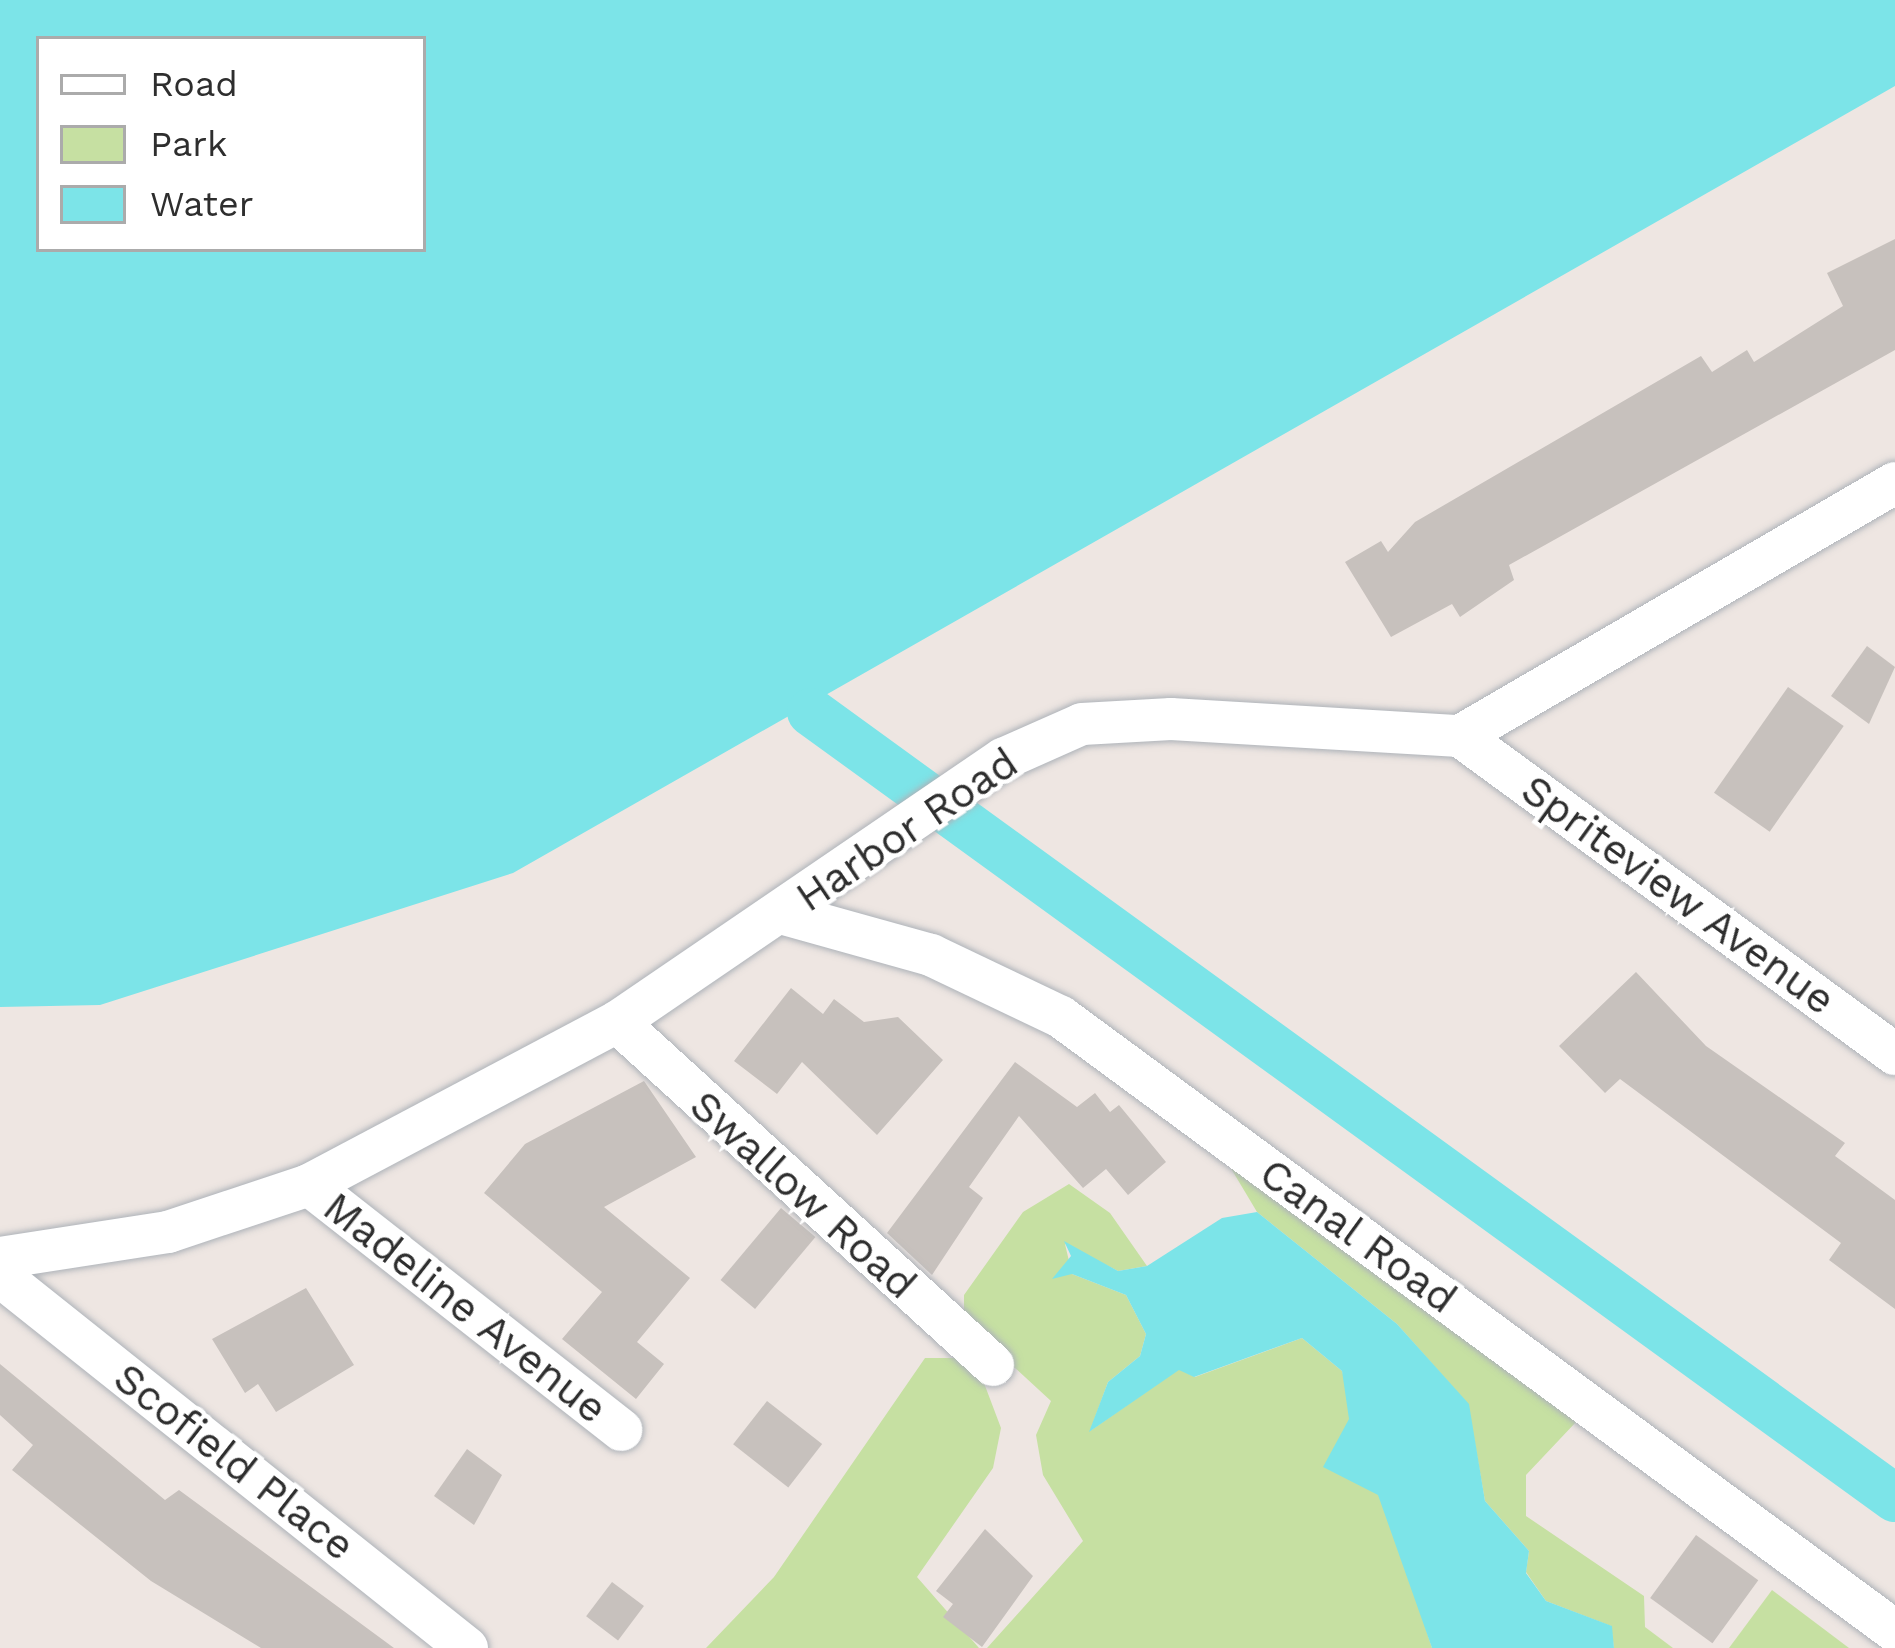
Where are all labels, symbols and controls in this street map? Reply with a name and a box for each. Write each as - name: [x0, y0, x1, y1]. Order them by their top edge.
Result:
- legend: [36, 36, 426, 252]
- text: Road: [150, 63, 238, 105]
- text: Park: [150, 123, 227, 165]
- text: Water: [150, 183, 253, 225]
- street label: Harbor Road: [786, 737, 1028, 923]
- street label: Spriteview Avenue: [1511, 764, 1845, 1026]
- street label: Swallow Road: [679, 1080, 927, 1310]
- street label: Canal Road: [1249, 1147, 1467, 1325]
- street label: Madeline Avenue: [313, 1181, 617, 1435]
- street label: Scofield Place: [104, 1353, 364, 1571]

